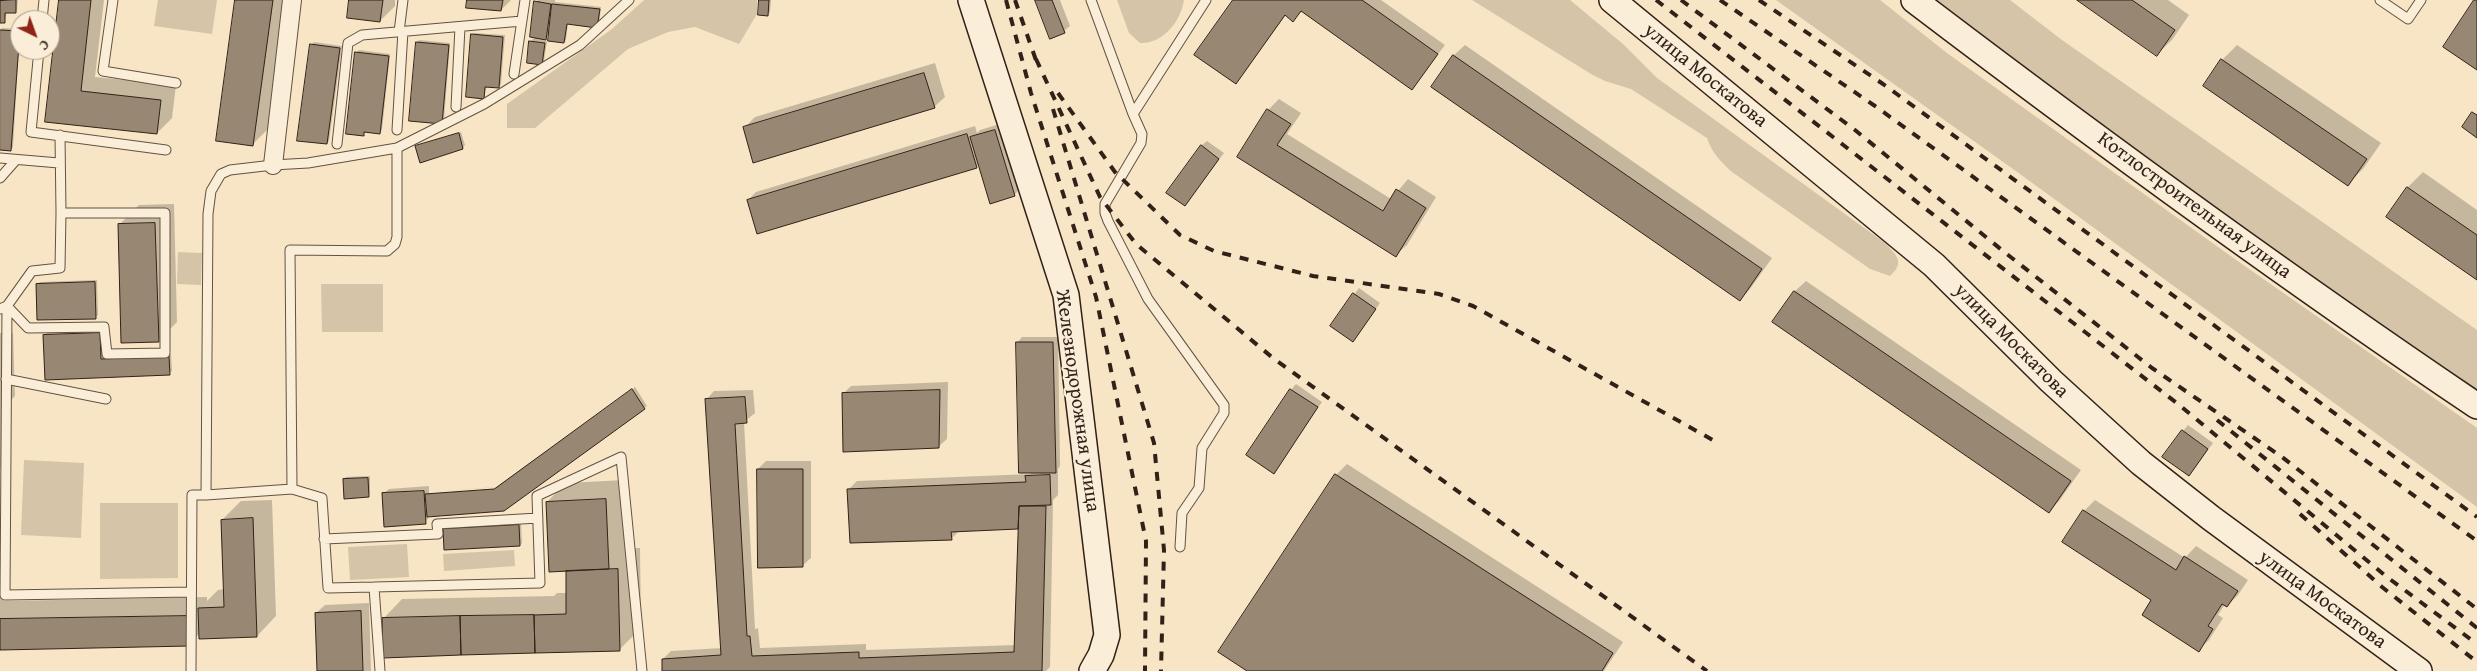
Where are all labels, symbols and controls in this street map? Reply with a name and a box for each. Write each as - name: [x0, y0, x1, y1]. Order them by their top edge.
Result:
- north arrow: [10, 10, 60, 60]
- street label: улица Москатова: [1638, 19, 1772, 133]
- text: С: [35, 35, 54, 55]
- street label: Котлостроительная улица: [2092, 128, 2296, 284]
- street label: улица Москатова: [1949, 279, 2073, 403]
- street label: Железнодорожная улица: [1050, 288, 1104, 514]
- street label: улица Москатова: [2253, 546, 2391, 654]

